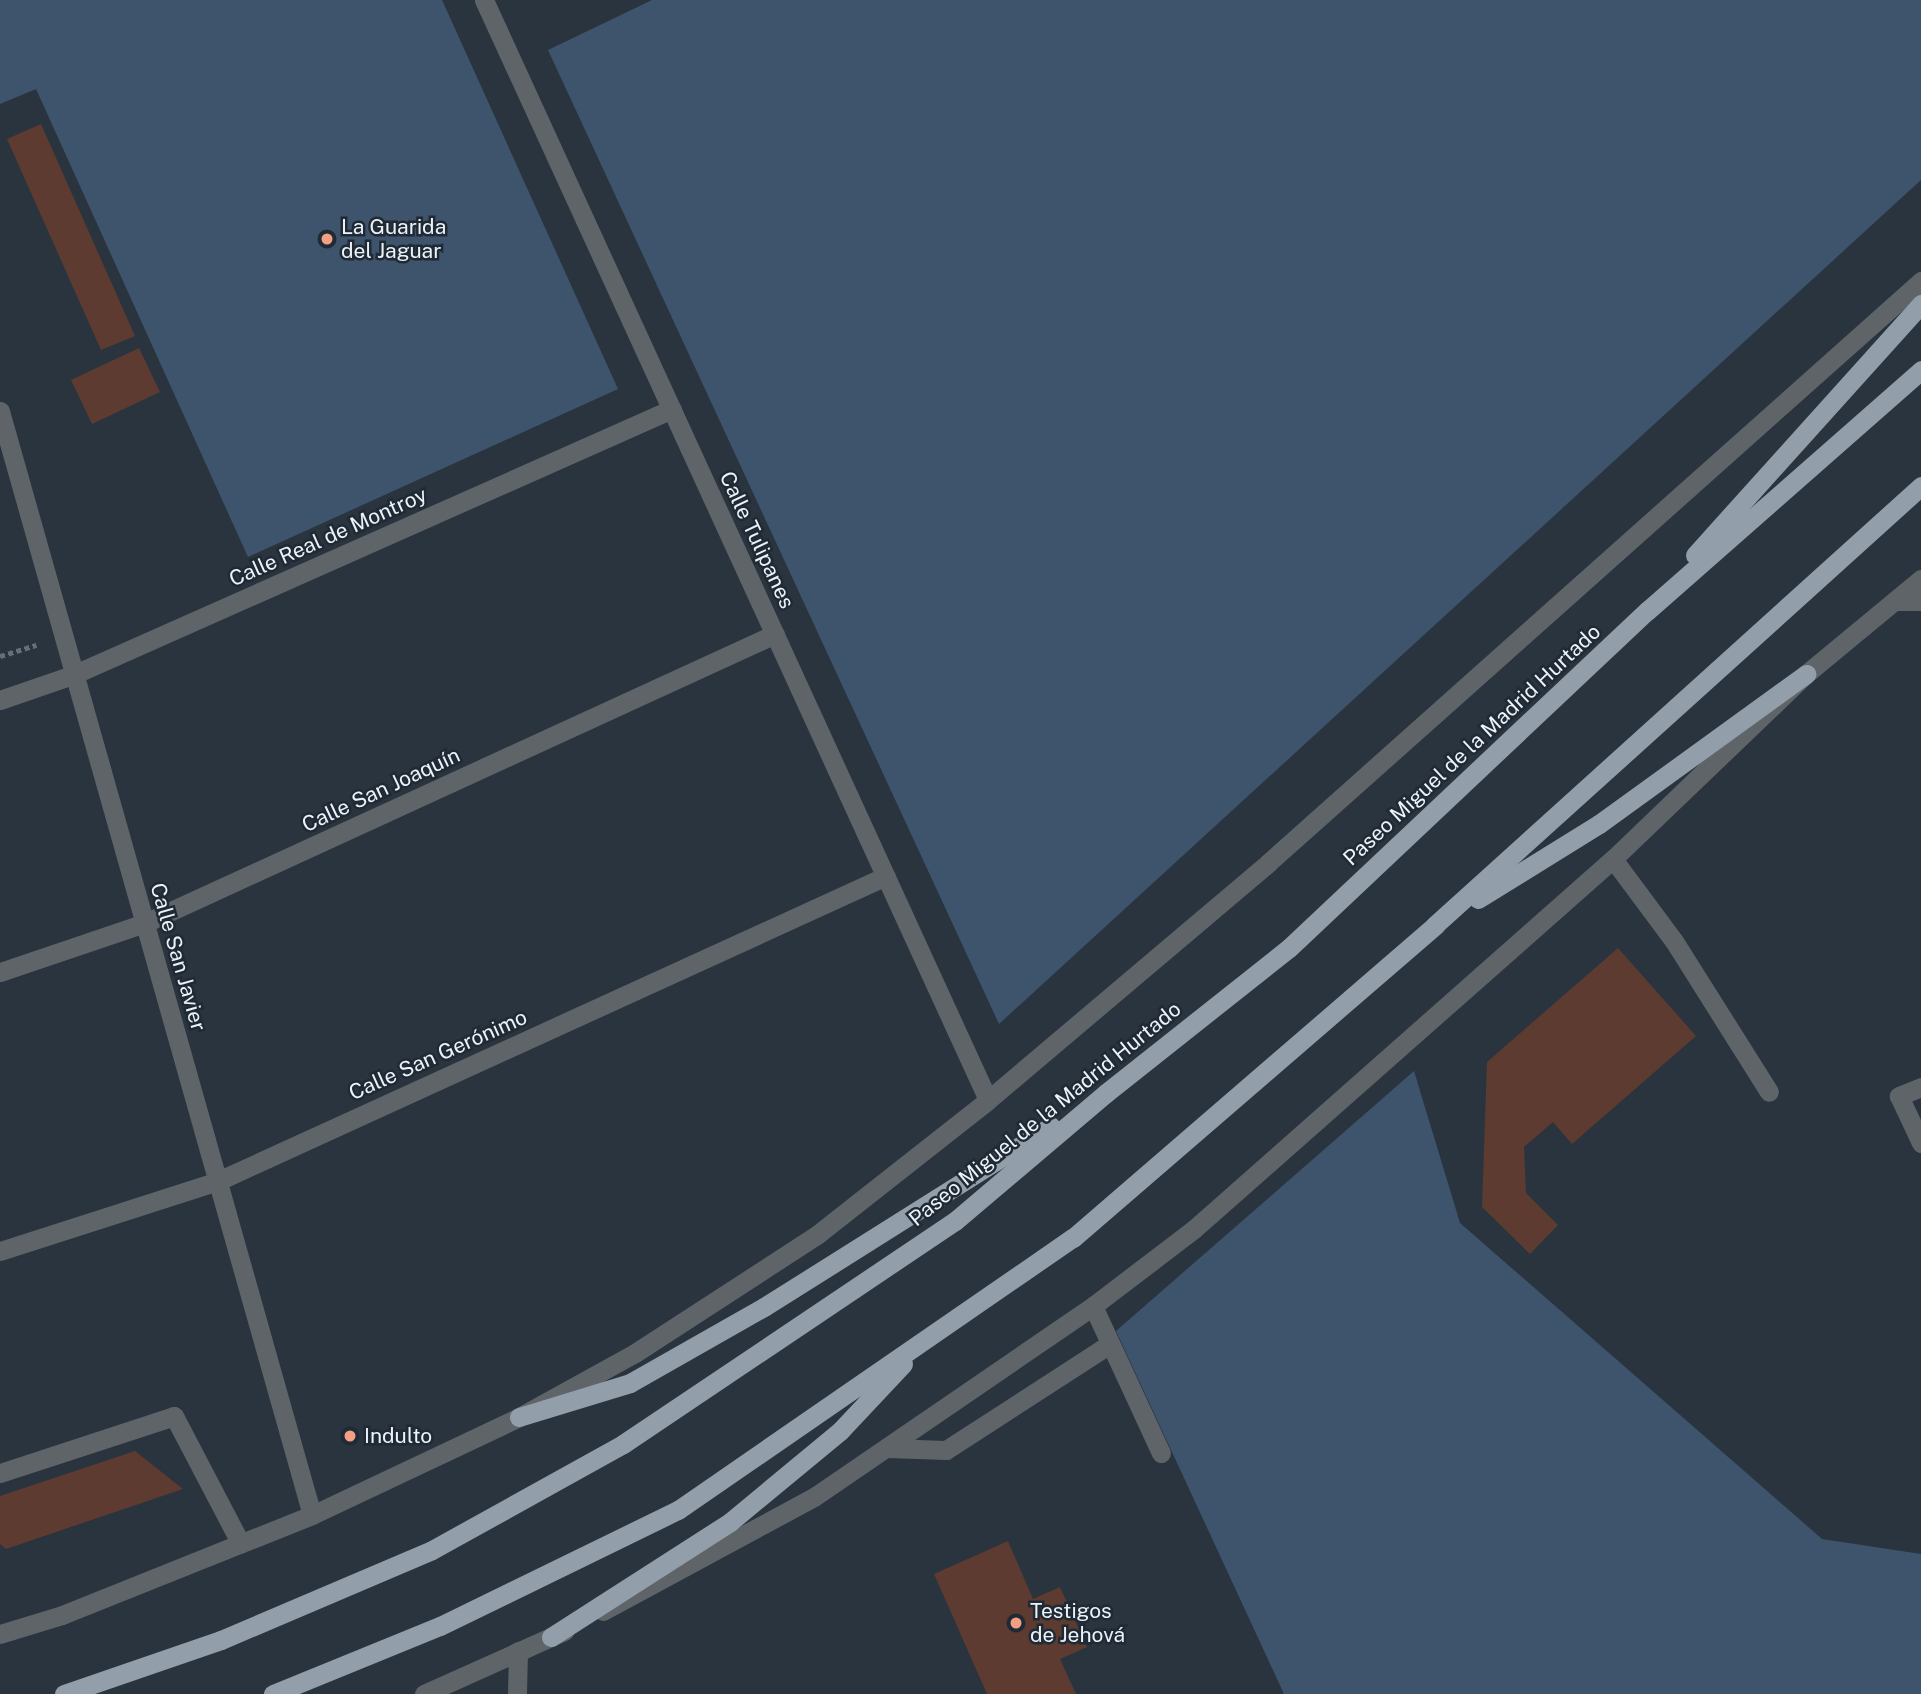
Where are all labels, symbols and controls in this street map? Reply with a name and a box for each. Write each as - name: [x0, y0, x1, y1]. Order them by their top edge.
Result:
- place label: La Guarida del Jaguar: [341, 214, 446, 264]
- marker: La Guarida del Jaguar: [319, 231, 335, 247]
- street label: Calle Tulipanes: [714, 467, 800, 613]
- street label: Calle Real de Montroy: [225, 482, 431, 592]
- street label: Paseo Miguel de la Madrid Hurtado: [1338, 619, 1606, 871]
- street label: Calle San Joaquín: [298, 742, 464, 838]
- street label: Calle San Javier: [145, 880, 211, 1034]
- street label: Paseo Miguel de la Madrid Hurtado: [904, 996, 1186, 1232]
- street label: Calle San Gerónimo: [345, 1004, 531, 1106]
- place label: Indulto: [364, 1423, 432, 1449]
- marker: Indulto: [342, 1428, 358, 1444]
- place label: Testigos de Jehová: [1030, 1598, 1125, 1648]
- marker: Testigos de Jehová: [1008, 1615, 1024, 1631]

